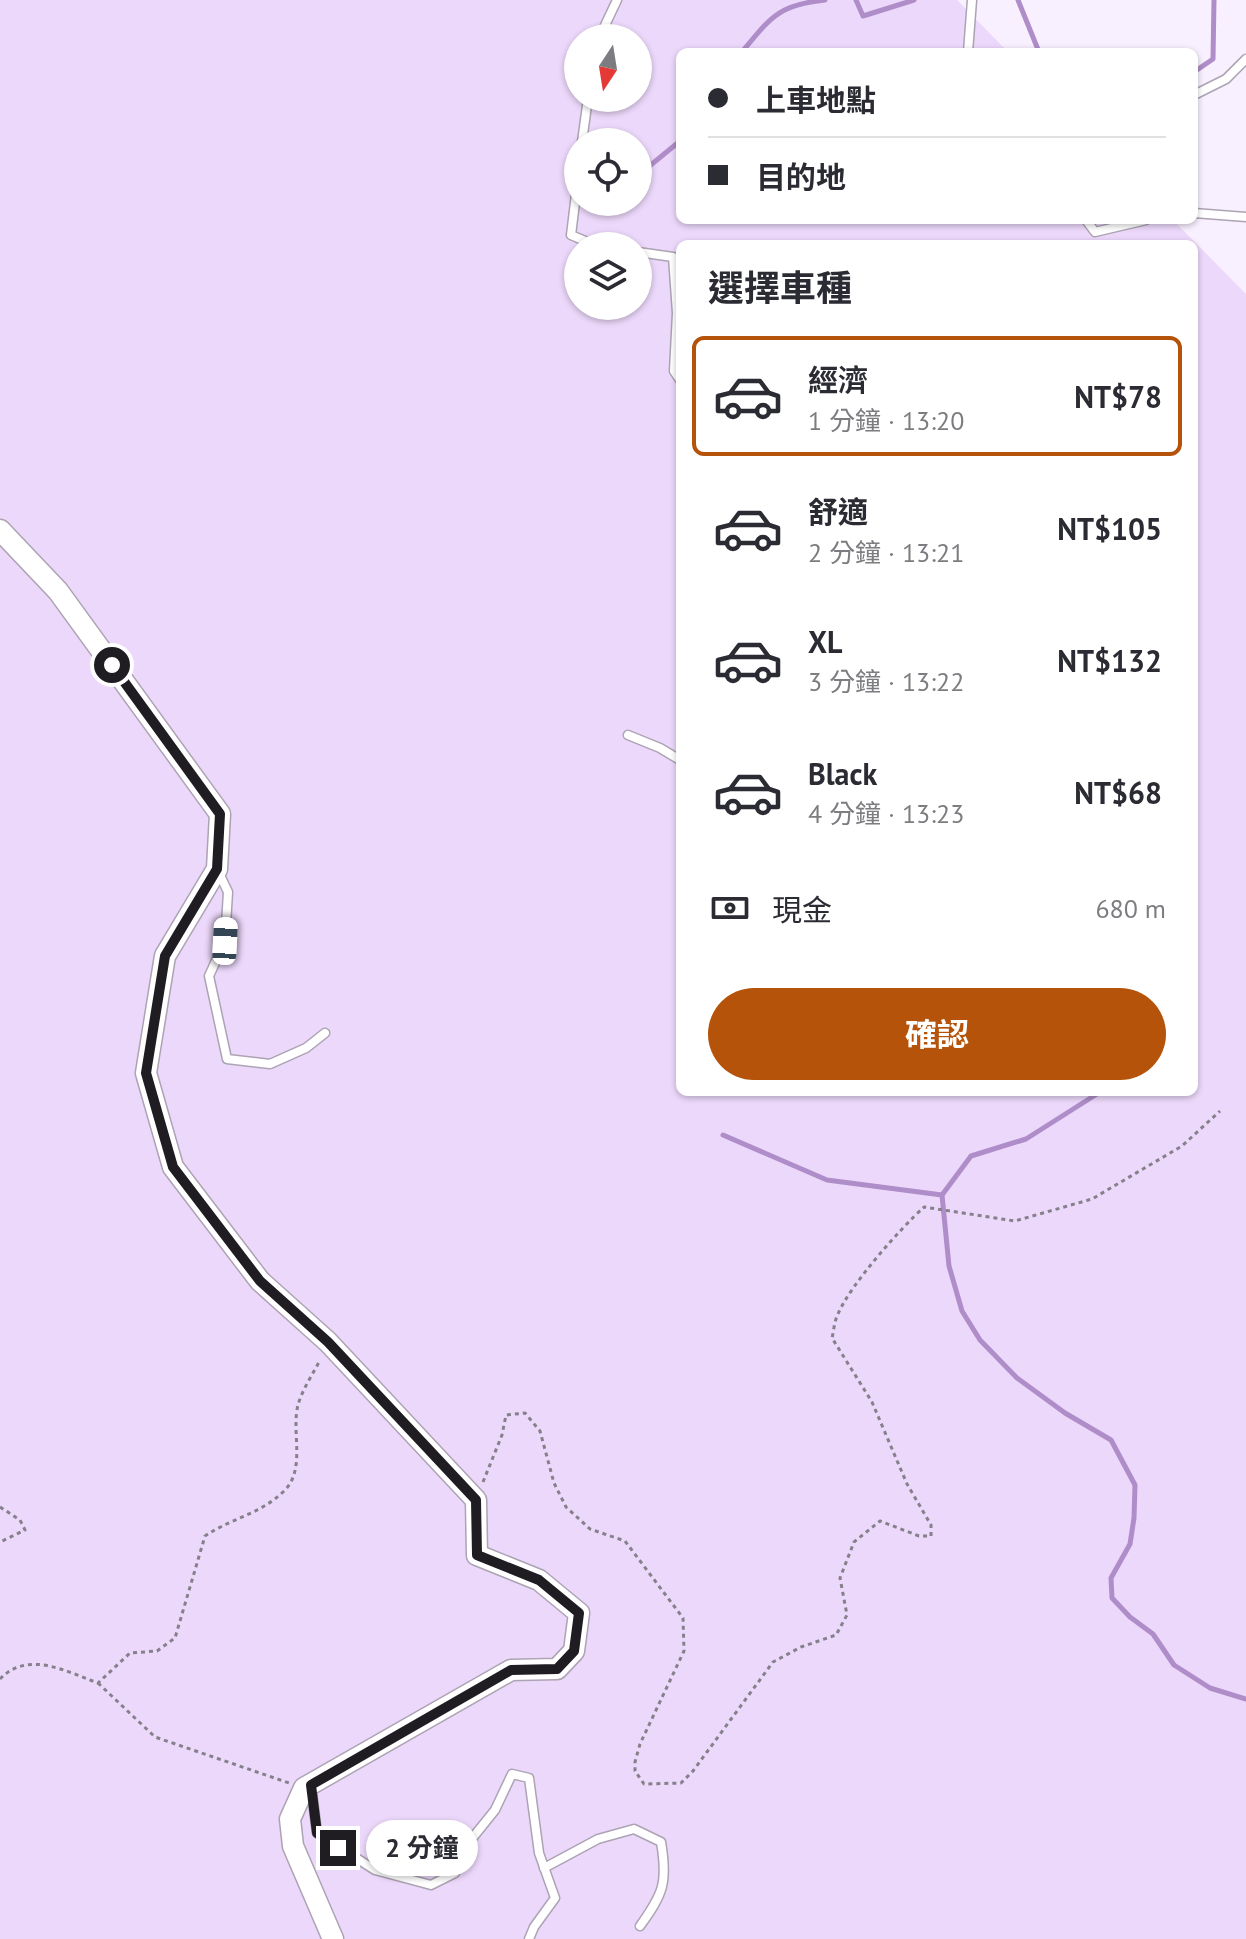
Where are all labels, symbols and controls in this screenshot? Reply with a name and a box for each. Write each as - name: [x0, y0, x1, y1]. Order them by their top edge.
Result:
- north arrow: [564, 24, 652, 112]
- map controls: [564, 24, 652, 320]
- text: 上車地點: [756, 80, 876, 119]
- button: locate: [564, 128, 652, 216]
- text: 目的地: [756, 157, 846, 196]
- button: layers: [564, 232, 652, 320]
- text: 選擇車種: [708, 264, 852, 311]
- icon: car: [712, 360, 784, 432]
- text: 經濟: [808, 360, 868, 399]
- text: NT$78: [1074, 377, 1162, 416]
- text: 1 分鐘 · 13:20: [808, 404, 964, 437]
- icon: car: [712, 492, 784, 564]
- text: 舒適: [808, 492, 868, 531]
- text: NT$105: [1057, 509, 1162, 548]
- text: 2 分鐘 · 13:21: [808, 536, 964, 569]
- text: XL: [808, 622, 842, 661]
- icon: car: [712, 624, 784, 696]
- text: NT$132: [1057, 641, 1162, 680]
- route start: [94, 647, 130, 683]
- text: 3 分鐘 · 13:22: [808, 665, 964, 698]
- text: Black: [808, 754, 877, 793]
- icon: car: [712, 756, 784, 828]
- text: NT$68: [1074, 773, 1162, 812]
- text: 4 分鐘 · 13:23: [808, 797, 964, 830]
- icon: cash: [708, 886, 752, 930]
- text: 現金: [772, 890, 832, 929]
- text: 680 m: [1095, 892, 1166, 925]
- car: [212, 916, 238, 966]
- button: 確認: [708, 988, 1166, 1080]
- callout: 2 分鐘: [366, 1820, 478, 1876]
- route end: [320, 1830, 356, 1866]
- text: 2 分鐘: [385, 1831, 459, 1864]

